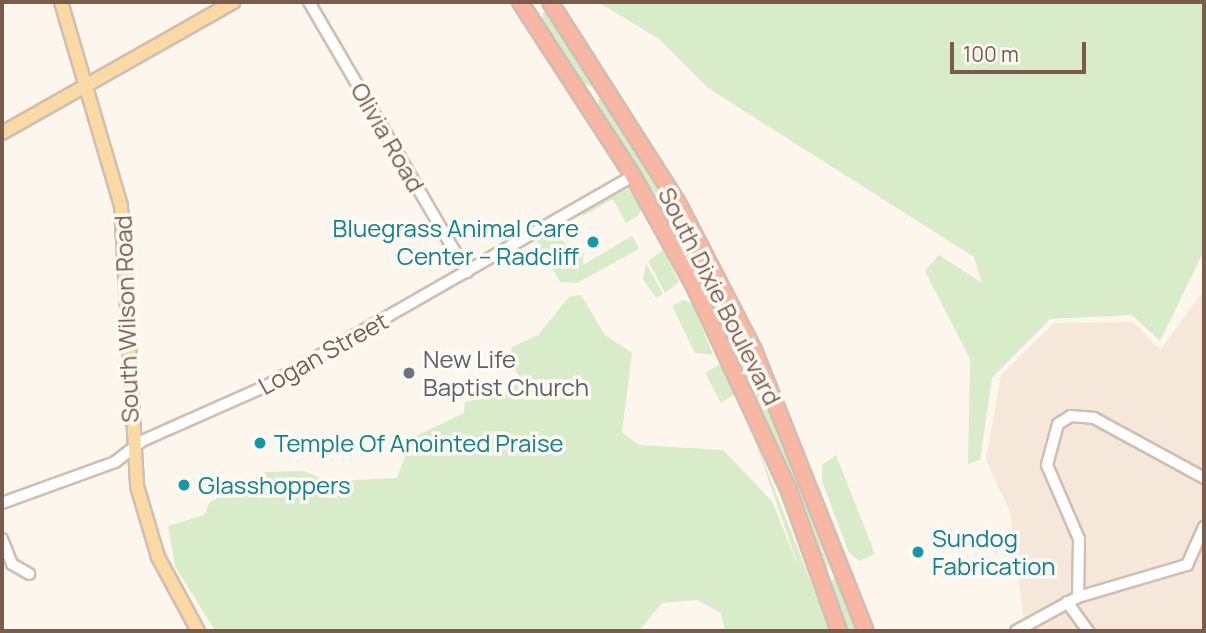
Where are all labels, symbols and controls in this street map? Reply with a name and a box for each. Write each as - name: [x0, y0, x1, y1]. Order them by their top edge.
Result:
- scale bar: [954, 28, 1090, 72]
- text: 100 m: [963, 40, 1019, 68]
- street label: Olivia Road: [345, 77, 431, 197]
- street label: South Dixie Boulevard: [653, 182, 787, 410]
- place label: Bluegrass Animal Care Center – Radcliff: [333, 214, 579, 270]
- street label: South Wilson Road: [108, 215, 144, 423]
- marker: Bluegrass Animal Care Center – Radcliff: [585, 234, 601, 250]
- street label: Logan Street: [253, 306, 393, 400]
- place label: New Life Baptist Church: [423, 345, 589, 401]
- marker: New Life Baptist Church: [401, 365, 417, 381]
- place label: Temple Of Anointed Praise: [274, 429, 564, 457]
- marker: Temple Of Anointed Praise: [252, 435, 268, 451]
- place label: Glasshoppers: [198, 471, 351, 499]
- marker: Glasshoppers: [176, 477, 192, 493]
- place label: Sundog Fabrication: [932, 524, 1056, 580]
- marker: Sundog Fabrication: [910, 544, 926, 560]

